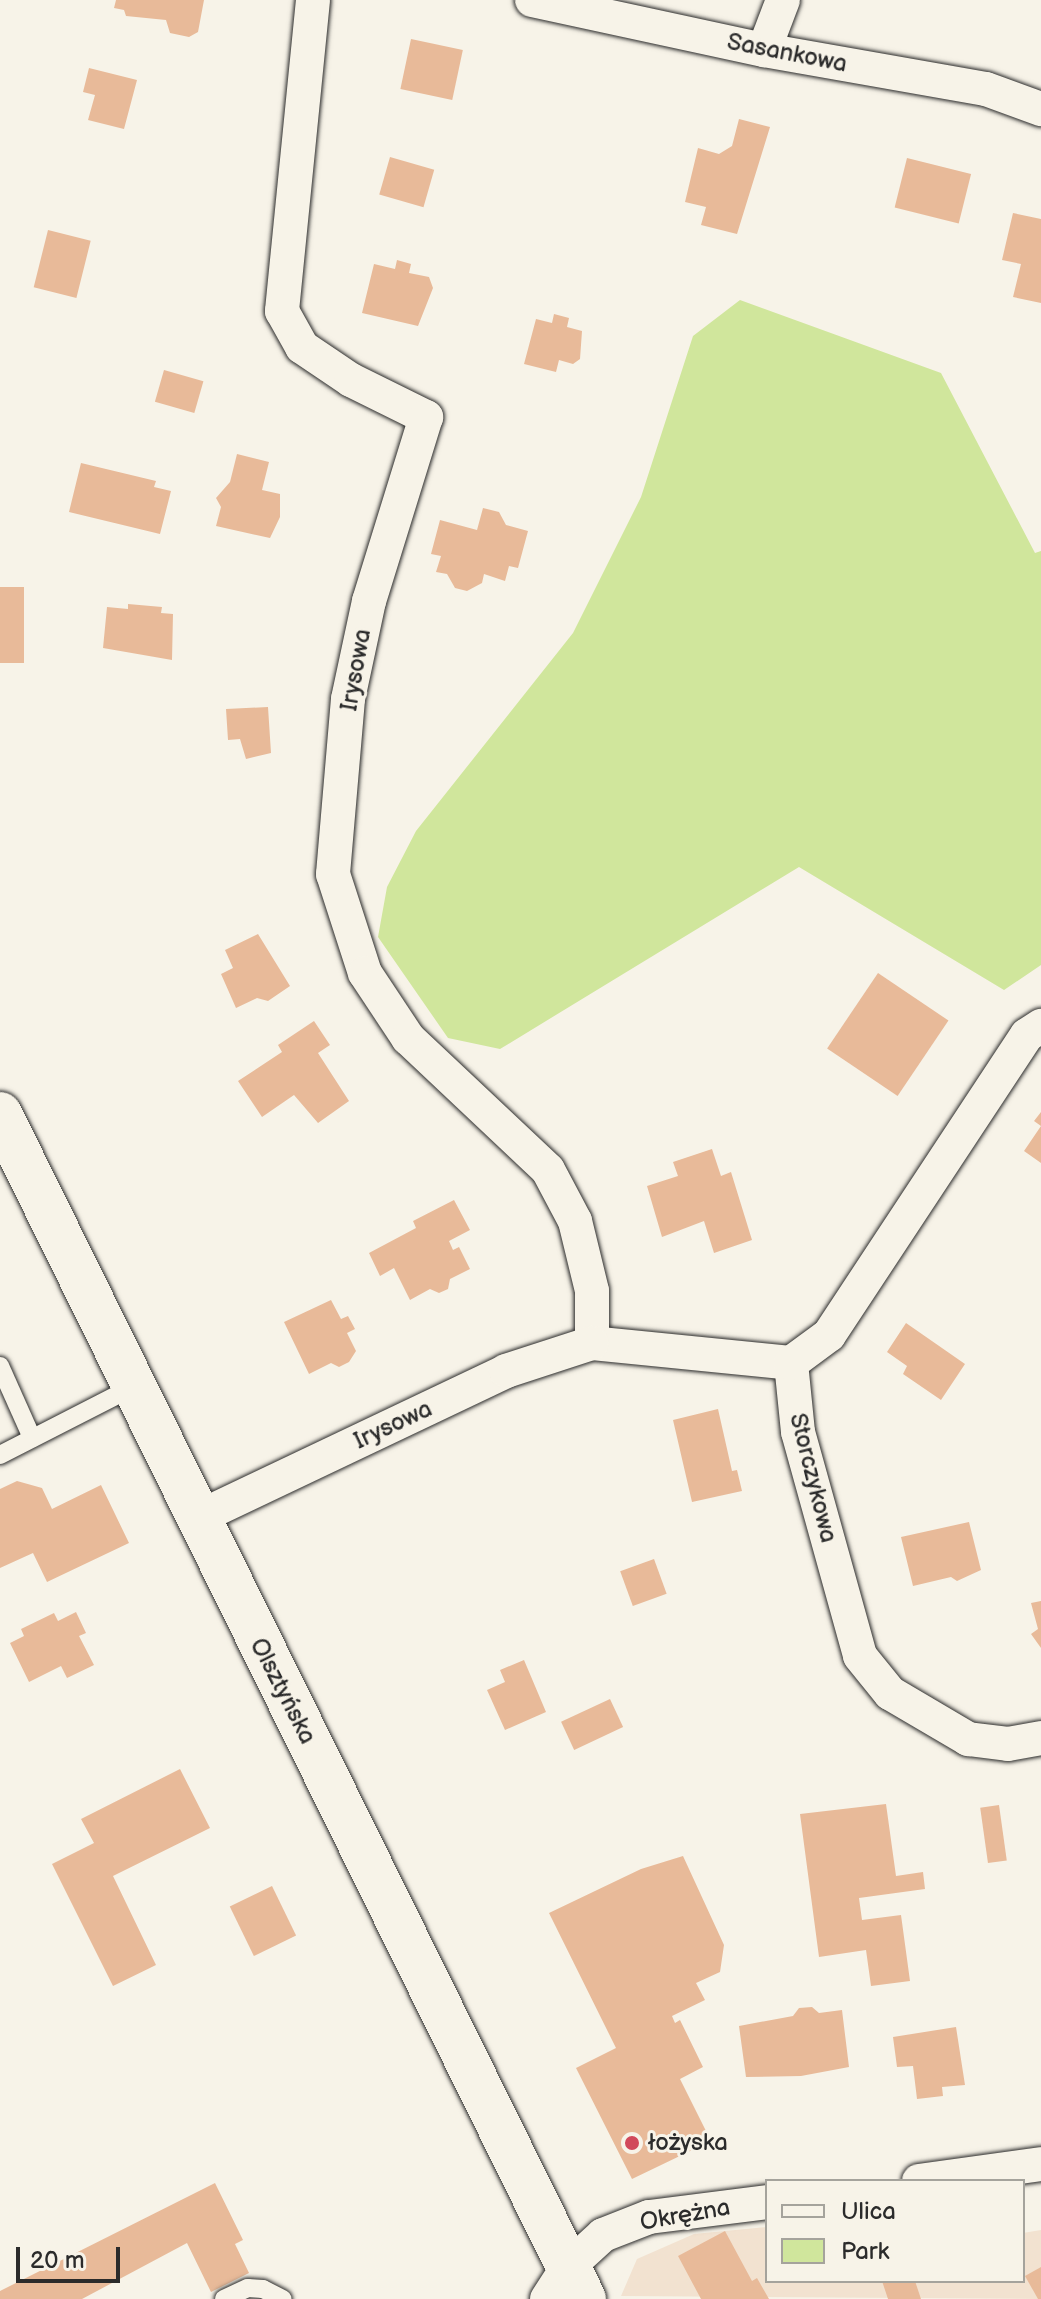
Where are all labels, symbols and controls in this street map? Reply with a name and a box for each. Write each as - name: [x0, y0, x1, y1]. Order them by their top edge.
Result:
- street label: Sasankowa: [725, 27, 849, 79]
- street label: Irysowa: [335, 627, 377, 713]
- street label: Irysowa: [349, 1394, 437, 1456]
- street label: Storczykowa: [783, 1410, 843, 1546]
- street label: Olsztyńska: [244, 1633, 322, 1749]
- place label: łożyska: [648, 2129, 728, 2157]
- marker: łożyska: [623, 2134, 641, 2152]
- legend: [765, 2179, 1025, 2283]
- street label: Okrężna: [638, 2193, 732, 2237]
- text: Ulica: [841, 2197, 896, 2226]
- scale bar: [20, 2231, 124, 2281]
- text: Park: [841, 2237, 889, 2266]
- text: 20 m: [30, 2246, 85, 2275]

